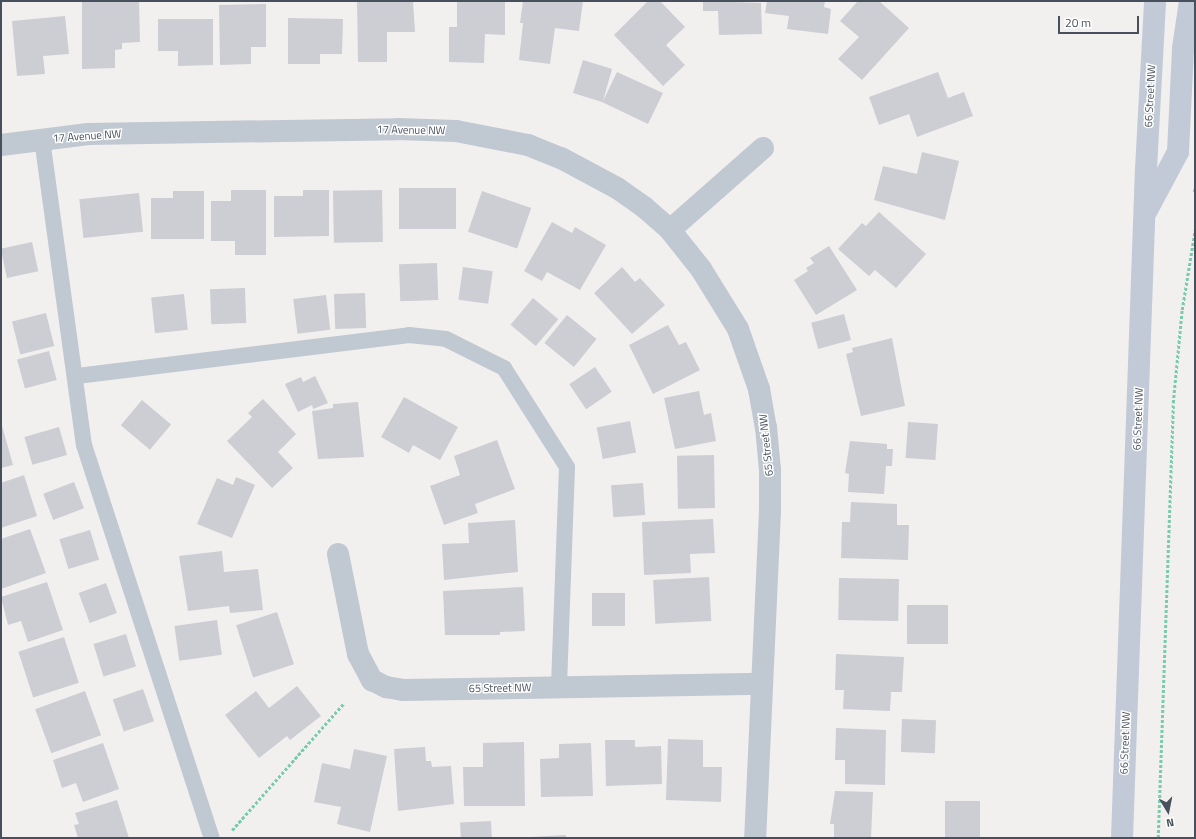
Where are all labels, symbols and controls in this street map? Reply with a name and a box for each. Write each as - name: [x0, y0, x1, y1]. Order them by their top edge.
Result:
- scale bar: [1060, 8, 1141, 34]
- text: 20 m: [1065, 13, 1091, 32]
- street label: 66 Street NW: [1142, 64, 1158, 128]
- street label: 17 Avenue NW: [377, 123, 445, 137]
- street label: 17 Avenue NW: [52, 127, 122, 145]
- street label: 66 Street NW: [1130, 387, 1146, 451]
- street label: 65 Street NW: [756, 413, 776, 477]
- street label: 65 Street NW: [469, 681, 531, 695]
- street label: 66 Street NW: [1117, 711, 1133, 775]
- north arrow: [1148, 791, 1188, 831]
- text: N: [1165, 814, 1175, 831]

